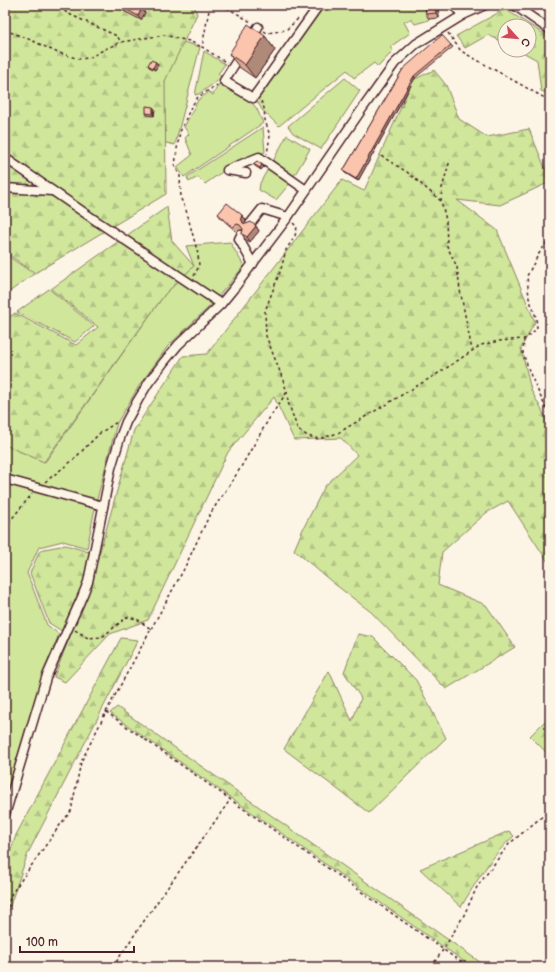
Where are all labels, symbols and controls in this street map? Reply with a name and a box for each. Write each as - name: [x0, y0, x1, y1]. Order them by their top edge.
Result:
- north arrow: [497, 18, 537, 58]
- text: С: [518, 36, 533, 49]
- scale bar: [20, 928, 134, 954]
- text: 100 m: [26, 935, 58, 950]

